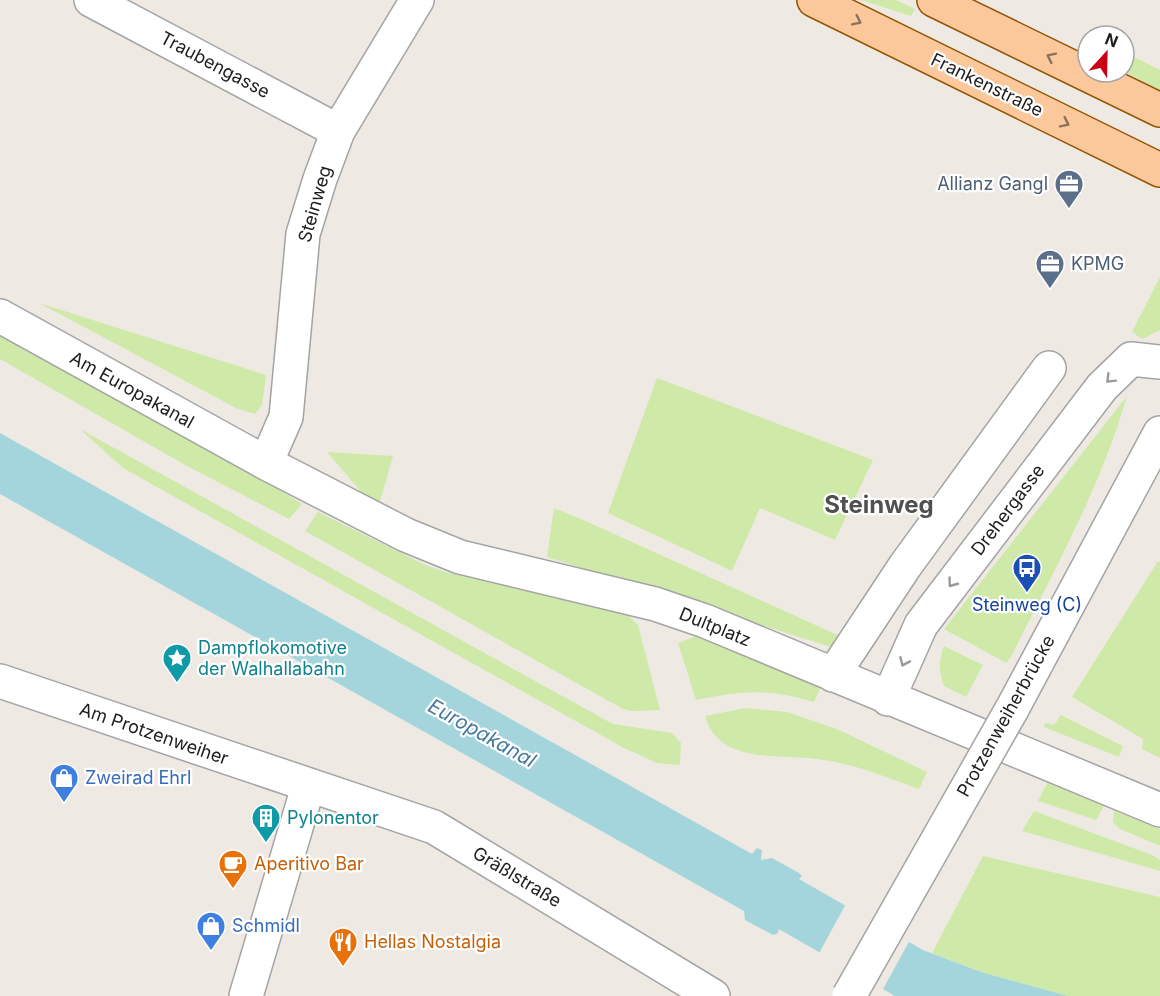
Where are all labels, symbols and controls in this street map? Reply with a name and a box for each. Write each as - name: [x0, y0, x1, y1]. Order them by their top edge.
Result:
- one-way arrow: [851, 13, 862, 25]
- north arrow: [1076, 24, 1136, 84]
- street label: Traubengasse: [157, 27, 274, 102]
- text: N: [1102, 29, 1121, 52]
- street label: Frankenstraße: [928, 48, 1047, 121]
- one-way arrow: [1046, 52, 1057, 64]
- one-way arrow: [1059, 116, 1070, 128]
- street label: Steinweg: [294, 163, 335, 245]
- office icon: Allianz Gangl: [1053, 168, 1085, 210]
- place label: Allianz Gangl: [937, 173, 1048, 194]
- office icon: KPMG: [1034, 248, 1066, 290]
- place label: KPMG: [1071, 253, 1124, 274]
- street label: Am Europakanal: [67, 347, 198, 432]
- one-way arrow: [1107, 372, 1118, 383]
- street label: Drehergasse: [967, 460, 1049, 559]
- district label: Steinweg: [824, 490, 934, 519]
- bus stop icon: Steinweg (C): [1011, 552, 1043, 594]
- one-way arrow: [949, 577, 960, 588]
- place label: Steinweg (C): [972, 594, 1082, 615]
- street label: Dultplatz: [676, 603, 754, 650]
- street label: Protzenweiherbrücke: [952, 631, 1059, 800]
- place label: Dampflokomotive der Walhallabahn: [198, 637, 347, 679]
- place icon: Dampflokomotive der Walhallabahn: [161, 642, 193, 684]
- one-way arrow: [900, 656, 912, 667]
- water label: Europakanal: [424, 694, 540, 773]
- street label: Am Protzenweiher: [77, 698, 231, 769]
- shop icon: Zweirad Ehrl: [48, 762, 80, 804]
- place label: Zweirad Ehrl: [85, 767, 191, 788]
- building icon: Pylonentor: [250, 802, 282, 844]
- place label: Pylonentor: [287, 807, 379, 828]
- street label: Gräßlstraße: [469, 842, 565, 911]
- cafe icon: Aperitivo Bar: [217, 848, 249, 890]
- place label: Aperitivo Bar: [254, 853, 364, 874]
- shop icon: Schmidl: [195, 910, 227, 952]
- place label: Schmidl: [232, 915, 300, 936]
- restaurant icon: Hellas Nostalgia: [327, 926, 359, 968]
- place label: Hellas Nostalgia: [364, 931, 501, 952]

